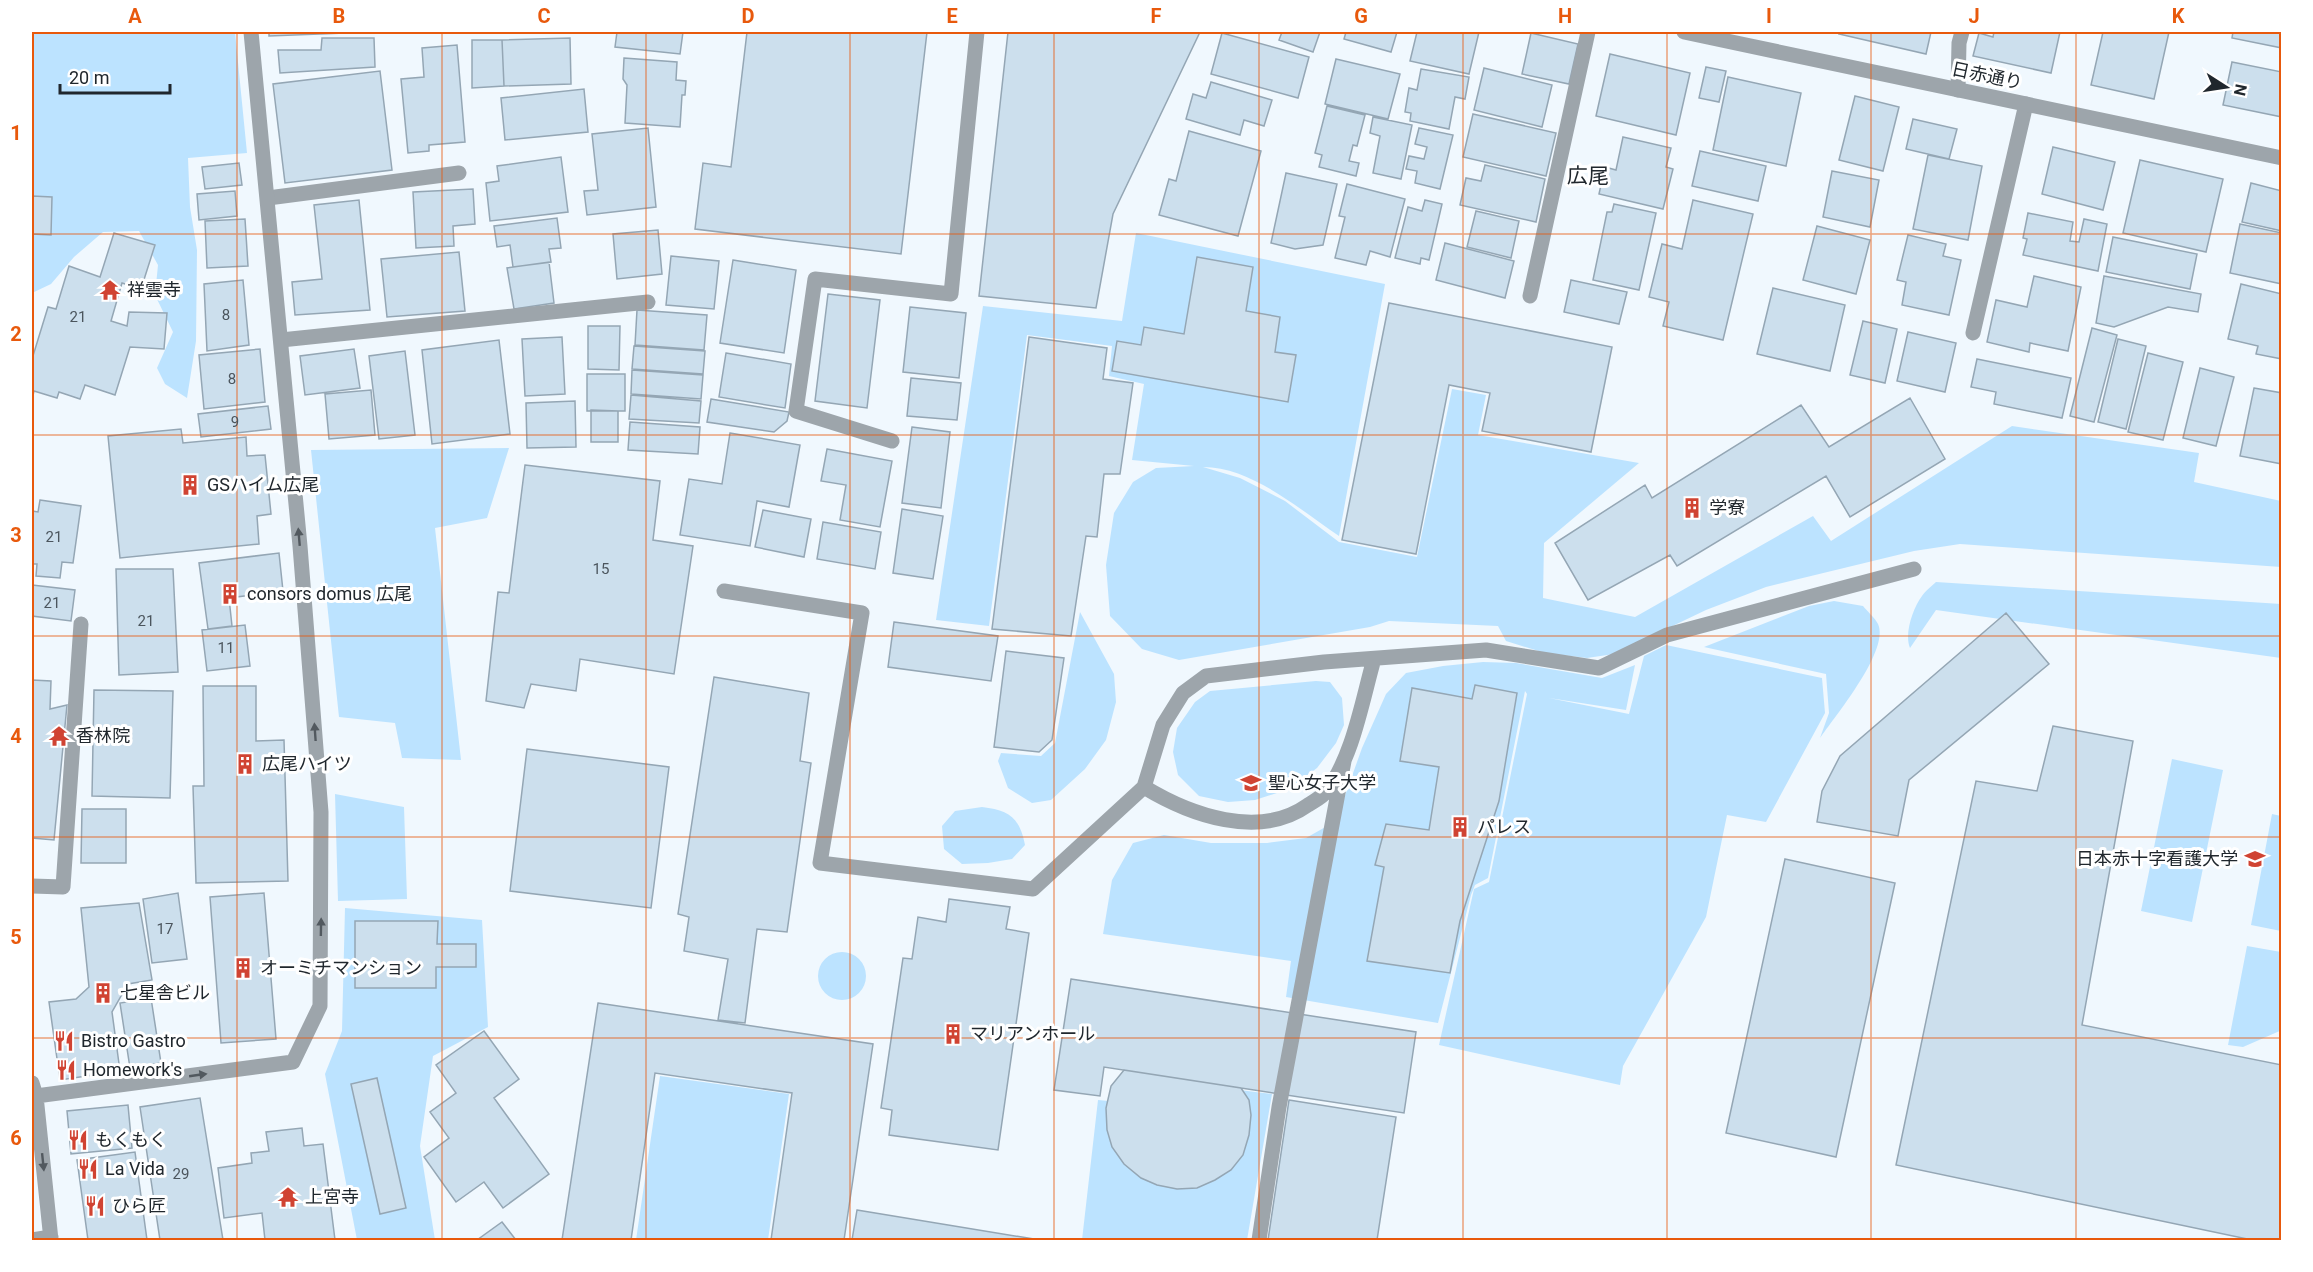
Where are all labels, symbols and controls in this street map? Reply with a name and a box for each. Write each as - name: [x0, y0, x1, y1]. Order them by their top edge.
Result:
- text: A: [128, 4, 142, 28]
- text: B: [333, 4, 345, 28]
- text: C: [537, 4, 551, 28]
- text: D: [742, 4, 755, 28]
- text: E: [946, 4, 958, 28]
- text: F: [1151, 4, 1162, 28]
- text: G: [1354, 4, 1368, 28]
- text: H: [1558, 4, 1572, 28]
- text: I: [1766, 4, 1772, 28]
- text: J: [1968, 4, 1980, 28]
- text: K: [2172, 4, 2185, 28]
- scale bar: [60, 57, 170, 95]
- north arrow: [2196, 57, 2256, 117]
- street label: 日赤通り: [1950, 58, 2025, 93]
- text: 20 m: [69, 67, 109, 88]
- text: N: [2230, 83, 2251, 98]
- text: 1: [10, 121, 22, 145]
- district label: 広尾: [1567, 164, 1609, 188]
- temple icon: 祥雲寺: [98, 278, 122, 302]
- place label: 祥雲寺: [127, 279, 181, 300]
- house number: 8: [222, 306, 230, 324]
- house number: 21: [70, 308, 86, 326]
- text: 2: [10, 322, 22, 346]
- house number: 8: [228, 370, 236, 388]
- house number: 9: [231, 413, 239, 431]
- building icon: GSハイム広尾: [178, 473, 202, 497]
- place label: GSハイム広尾: [207, 474, 319, 495]
- building icon: 学寮: [1680, 496, 1704, 520]
- place label: 学寮: [1709, 497, 1745, 518]
- text: 3: [10, 523, 22, 547]
- house number: 21: [46, 528, 62, 546]
- one-way arrow: [294, 528, 304, 547]
- house number: 15: [593, 560, 609, 578]
- building icon: consors domus 広尾: [218, 582, 242, 606]
- place label: consors domus 広尾: [247, 583, 412, 604]
- house number: 21: [44, 594, 60, 612]
- house number: 21: [138, 612, 154, 630]
- house number: 11: [218, 639, 234, 657]
- one-way arrow: [310, 722, 320, 741]
- text: 4: [10, 724, 22, 748]
- temple icon: 香林院: [47, 724, 71, 748]
- place label: 香林院: [76, 725, 130, 746]
- building icon: 広尾ハイツ: [233, 752, 257, 776]
- place label: 広尾ハイツ: [262, 753, 352, 774]
- school or university icon: 聖心女子大学: [1239, 771, 1263, 795]
- place label: 聖心女子大学: [1268, 772, 1376, 793]
- building icon: パレス: [1448, 815, 1472, 839]
- place label: パレス: [1477, 816, 1531, 837]
- school or university icon: 日本赤十字看護大学: [2243, 847, 2267, 871]
- place label: 日本赤十字看護大学: [2076, 848, 2238, 869]
- one-way arrow: [316, 917, 326, 936]
- house number: 17: [157, 920, 173, 938]
- text: 5: [10, 925, 22, 949]
- building icon: オーミチマンション: [231, 956, 255, 980]
- place label: オーミチマンション: [260, 957, 422, 978]
- building icon: 七星舎ビル: [91, 981, 115, 1005]
- place label: 七星舎ビル: [120, 982, 210, 1003]
- building icon: マリアンホール: [941, 1022, 965, 1046]
- place label: マリアンホール: [970, 1023, 1095, 1044]
- restaurant icon: Bistro Gastro: [52, 1029, 76, 1053]
- place label: Bistro Gastro: [81, 1030, 186, 1051]
- restaurant icon: Homework's: [54, 1058, 78, 1082]
- place label: Homework's: [83, 1059, 182, 1080]
- one-way arrow: [188, 1070, 207, 1079]
- text: 6: [10, 1126, 22, 1150]
- restaurant icon: もくもく: [66, 1128, 90, 1152]
- place label: もくもく: [95, 1129, 167, 1150]
- one-way arrow: [38, 1152, 48, 1171]
- restaurant icon: La Vida: [76, 1157, 100, 1181]
- place label: La Vida: [105, 1158, 165, 1179]
- house number: 29: [173, 1165, 189, 1183]
- temple icon: 上宮寺: [276, 1185, 300, 1209]
- place label: 上宮寺: [305, 1186, 359, 1207]
- restaurant icon: ひら匠: [83, 1194, 107, 1218]
- place label: ひら匠: [112, 1195, 166, 1216]

